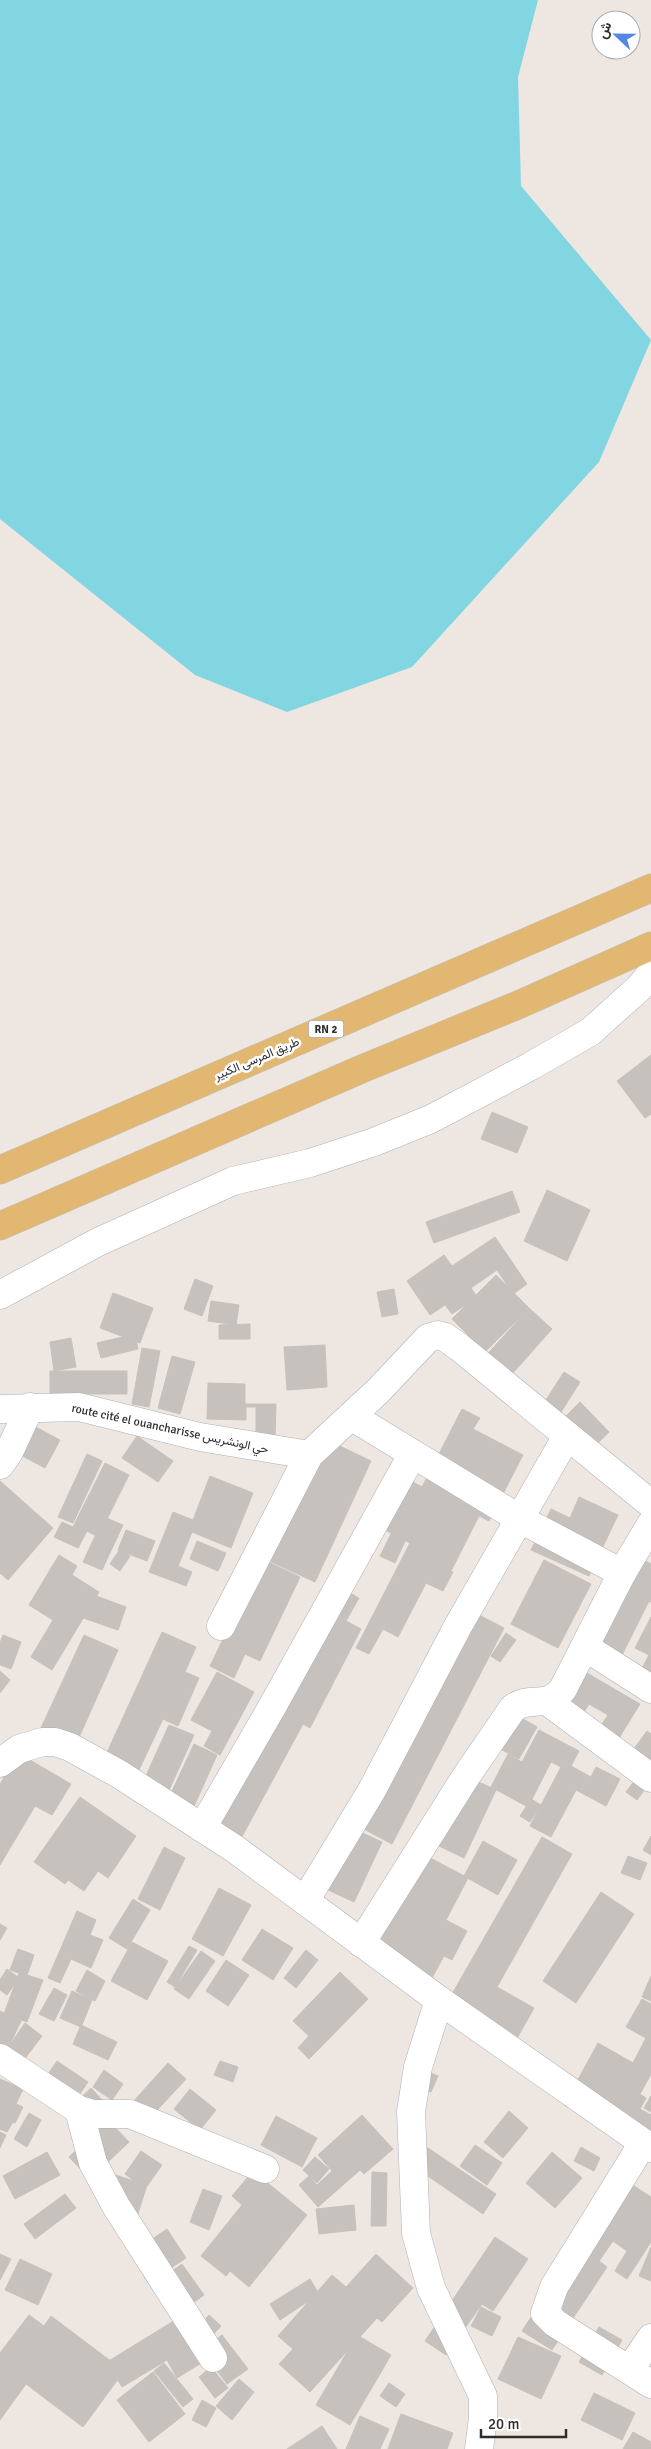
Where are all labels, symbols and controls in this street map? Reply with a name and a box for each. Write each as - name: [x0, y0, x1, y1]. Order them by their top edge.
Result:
- north arrow: [591, 10, 641, 60]
- text: ش: [593, 19, 616, 41]
- road number: RN 2: [308, 1021, 344, 1038]
- street label: طريق المرسى الكبير: [211, 1034, 302, 1084]
- street label: route cité el ouancharisse حي الونشريس: [70, 1401, 270, 1459]
- scale bar: [481, 2406, 566, 2438]
- text: 20 m: [488, 2415, 519, 2433]

